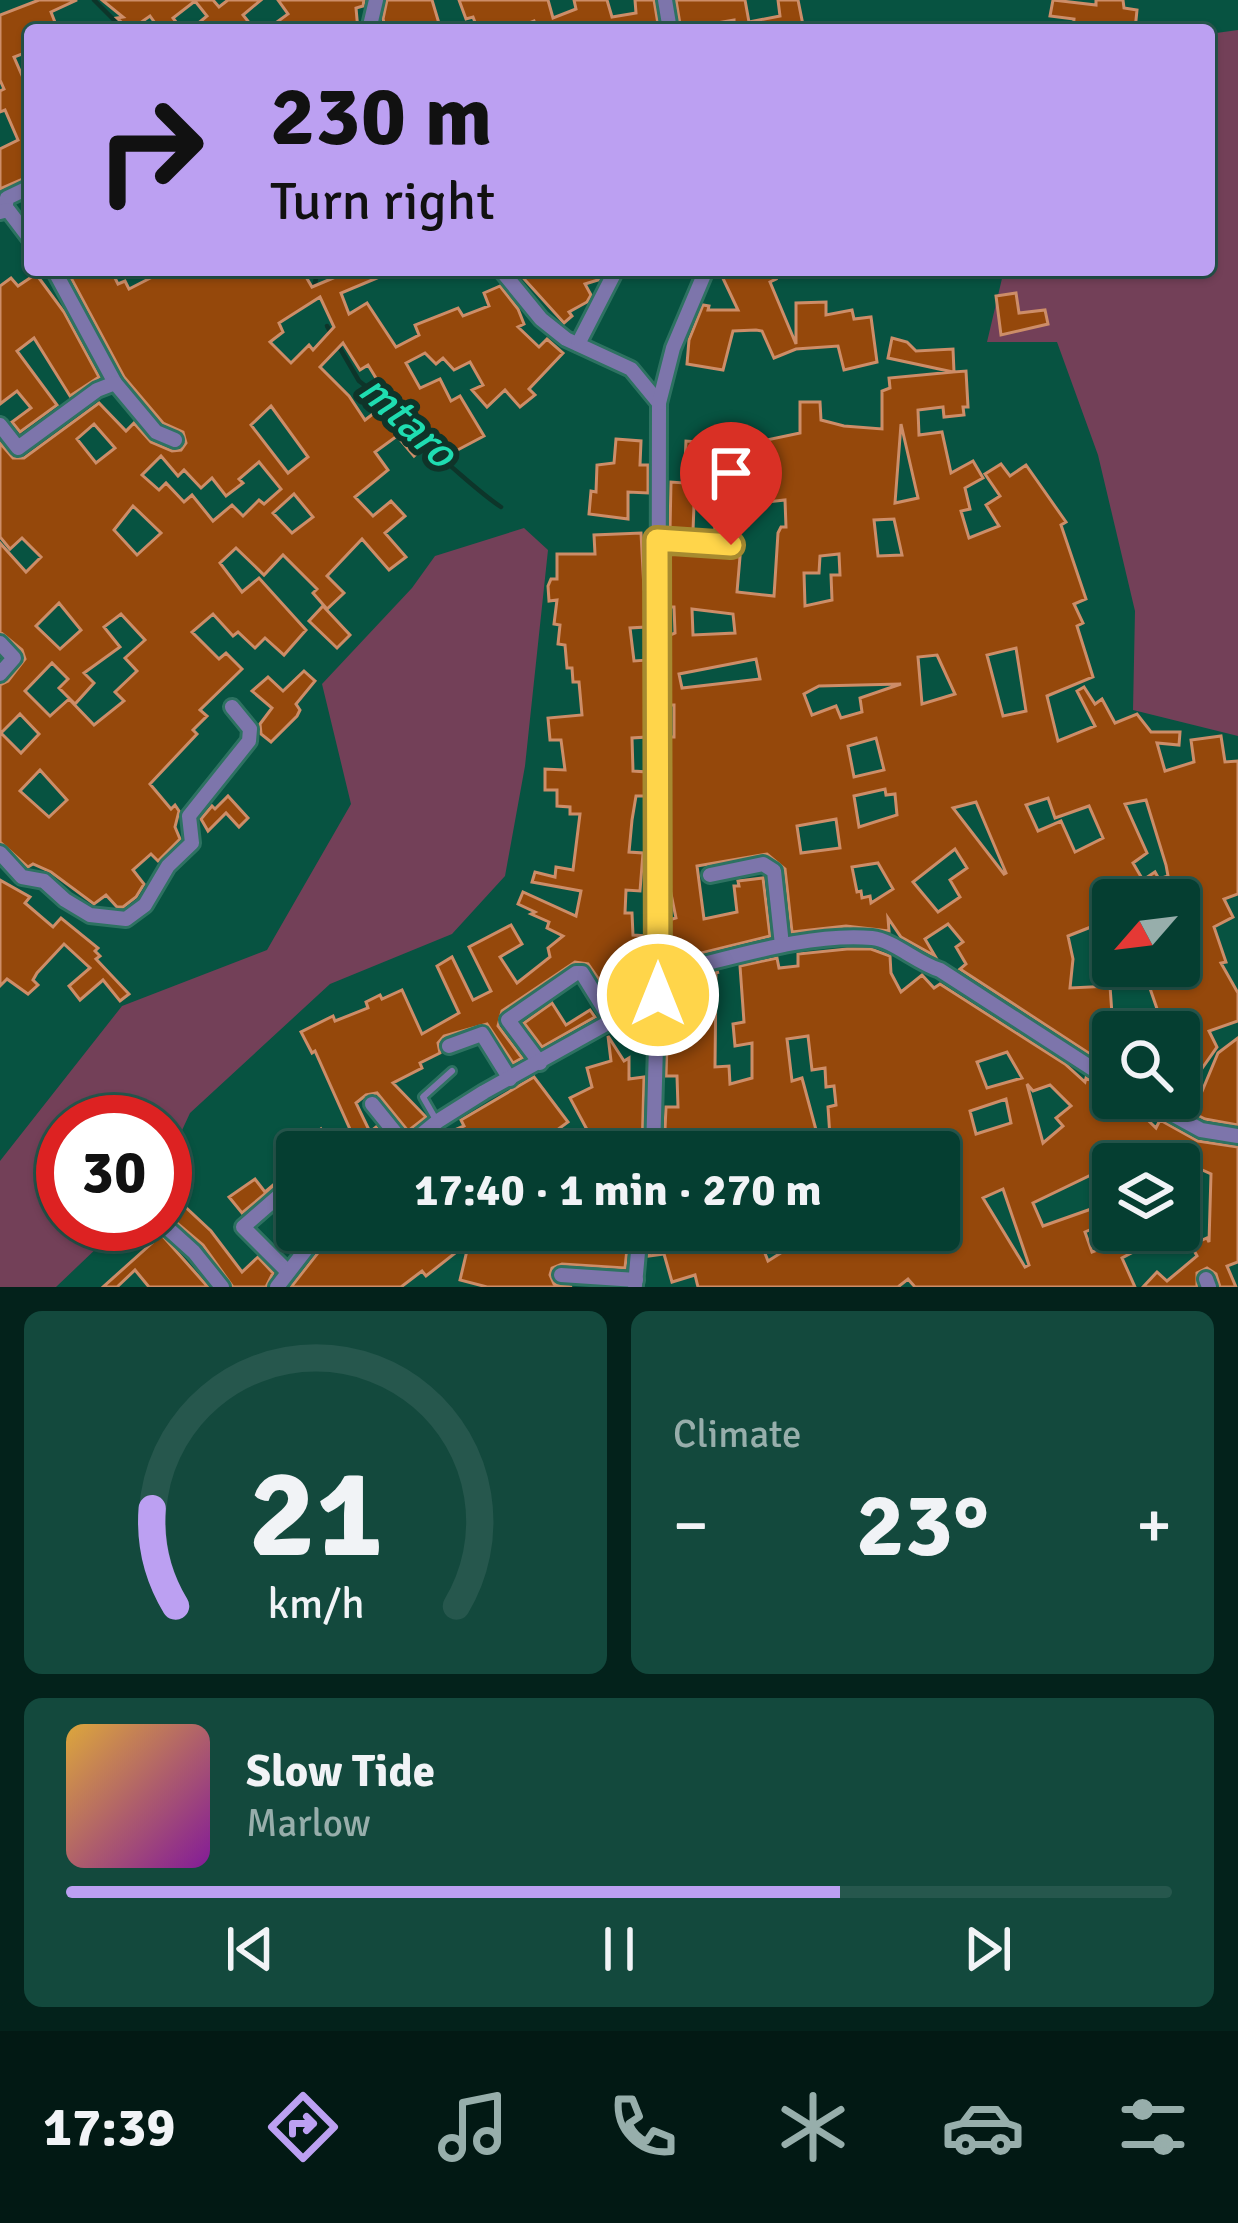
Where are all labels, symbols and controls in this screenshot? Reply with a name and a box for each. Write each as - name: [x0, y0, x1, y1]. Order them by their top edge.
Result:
- text: 230 m: [270, 65, 492, 169]
- icon: right: [72, 72, 228, 228]
- text: Turn right: [270, 168, 495, 235]
- water label: mtaro: [348, 362, 470, 482]
- pin: [680, 422, 782, 545]
- icon: arrive: [698, 440, 764, 506]
- north arrow: [1092, 879, 1200, 987]
- map controls: [1092, 879, 1200, 1251]
- position arrow: [595, 932, 721, 1058]
- button: search: [1092, 1011, 1200, 1119]
- speed limit sign: 30: [36, 1095, 192, 1251]
- button: layers: [1092, 1143, 1200, 1251]
- text: 17:40 · 1 min · 270 m: [414, 1163, 822, 1218]
- text: Climate: [673, 1410, 802, 1458]
- text: 21: [248, 1438, 383, 1591]
- text: 23°: [856, 1470, 989, 1581]
- text: −: [673, 1485, 709, 1566]
- text: +: [1136, 1485, 1172, 1566]
- text: km/h: [267, 1577, 364, 1630]
- text: Slow Tide: [246, 1744, 435, 1799]
- text: Marlow: [246, 1799, 371, 1847]
- icon: previous: [217, 1916, 283, 1982]
- icon: pause: [586, 1916, 652, 1982]
- icon: next: [955, 1916, 1021, 1982]
- icon: directions: [261, 2085, 345, 2169]
- icon: music: [431, 2085, 515, 2169]
- icon: phone: [601, 2085, 685, 2169]
- icon: climate: [771, 2085, 855, 2169]
- icon: car: [941, 2085, 1025, 2169]
- icon: filters: [1111, 2085, 1195, 2169]
- text: 17:39: [43, 2094, 176, 2161]

